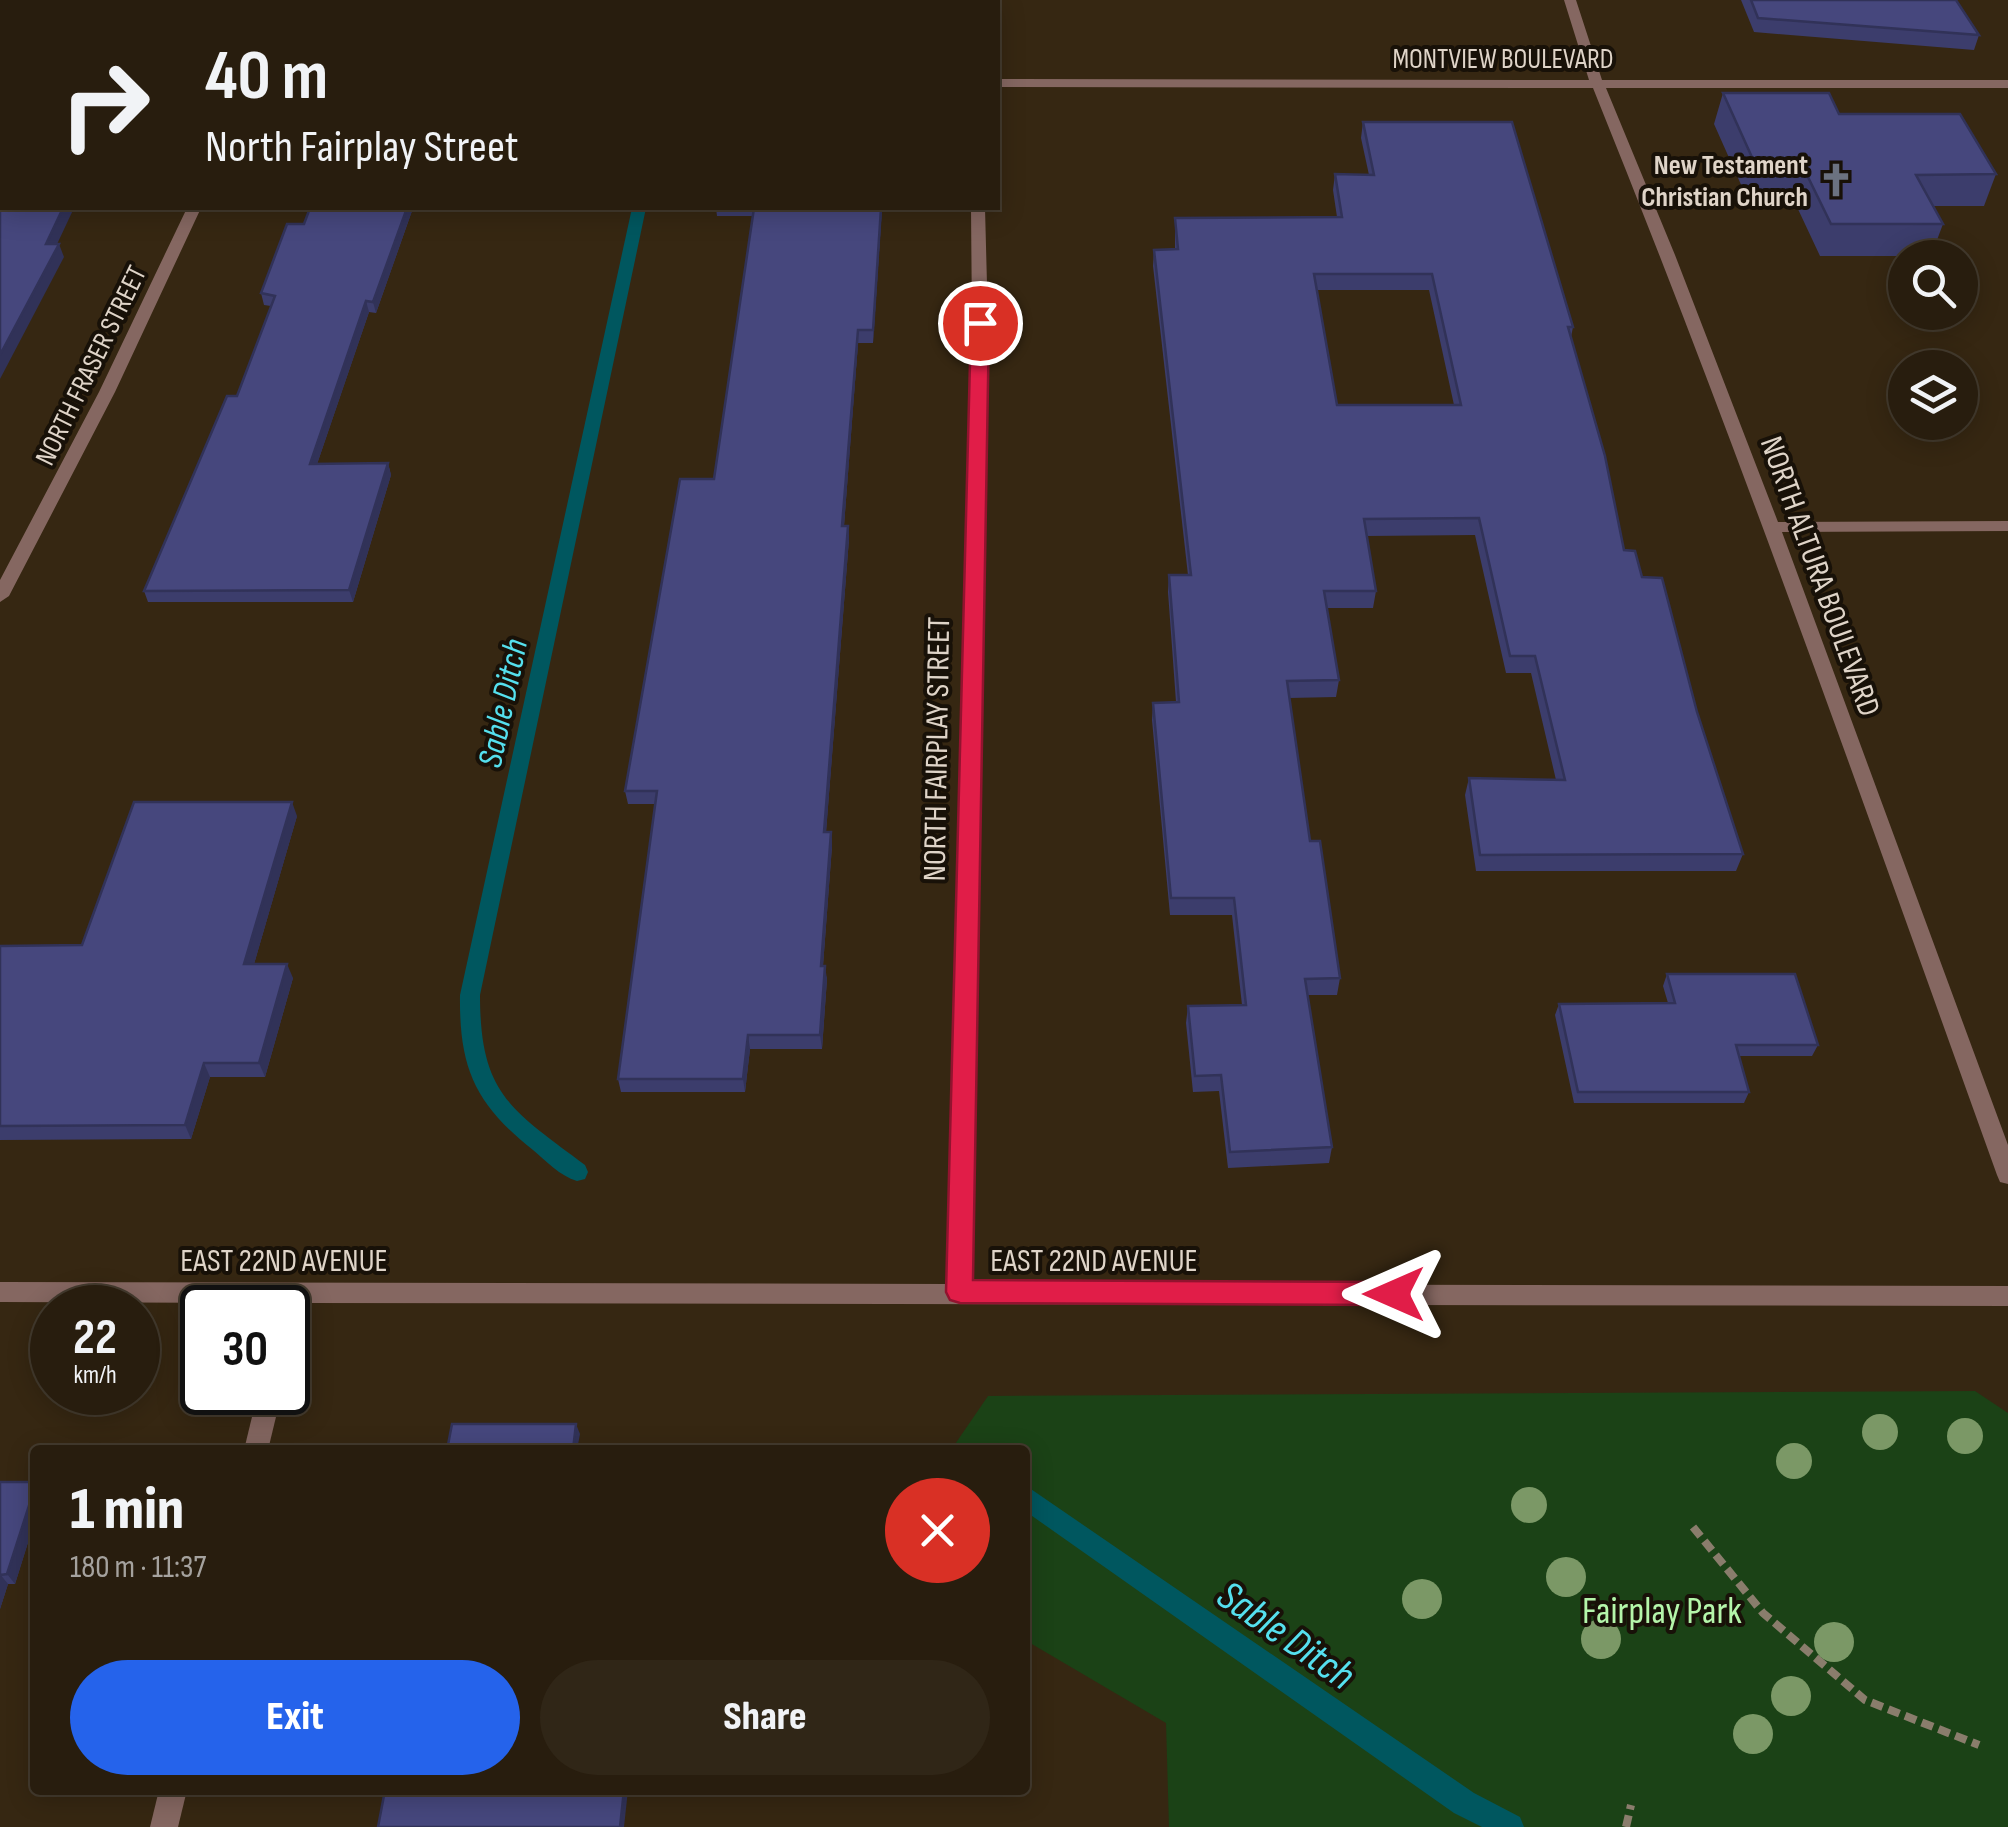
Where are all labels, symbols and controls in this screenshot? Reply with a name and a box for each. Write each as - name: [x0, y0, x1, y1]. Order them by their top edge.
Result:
- text: 40 m: [205, 35, 328, 119]
- icon: right: [40, 40, 170, 170]
- street label: MONTVIEW BOULEVARD: [1392, 43, 1614, 76]
- text: North Fairplay Street: [205, 120, 519, 175]
- place label: New Testament Christian Church: [1641, 149, 1808, 214]
- church icon: New Testament Christian Church: [1817, 161, 1855, 199]
- map controls: [1888, 240, 1978, 440]
- button: search: [1888, 240, 1978, 330]
- street label: NORTH FRASER STREET: [29, 261, 154, 471]
- pin: [938, 281, 1023, 366]
- icon: arrive: [953, 296, 1008, 351]
- button: layers: [1888, 350, 1978, 440]
- street label: NORTH ALTURA BOULEVARD: [1751, 431, 1888, 722]
- street label: NORTH FAIRPLAY STREET: [916, 616, 959, 882]
- water label: Sable Ditch: [469, 635, 538, 772]
- street label: EAST 22ND AVENUE: [180, 1242, 388, 1281]
- street label: EAST 22ND AVENUE: [990, 1242, 1198, 1281]
- position arrow: [1342, 1242, 1446, 1346]
- speed limit sign: 30: [180, 1285, 310, 1415]
- text: 22: [73, 1308, 117, 1368]
- text: km/h: [73, 1360, 117, 1391]
- text: 1 min: [70, 1474, 184, 1546]
- button: close: [885, 1478, 990, 1583]
- text: 180 m · 11:37: [70, 1548, 206, 1587]
- water label: Sable Ditch: [1207, 1570, 1364, 1702]
- park label: Fairplay Park: [1582, 1589, 1742, 1634]
- button: Exit: [70, 1660, 520, 1775]
- button: Share: [540, 1660, 990, 1775]

